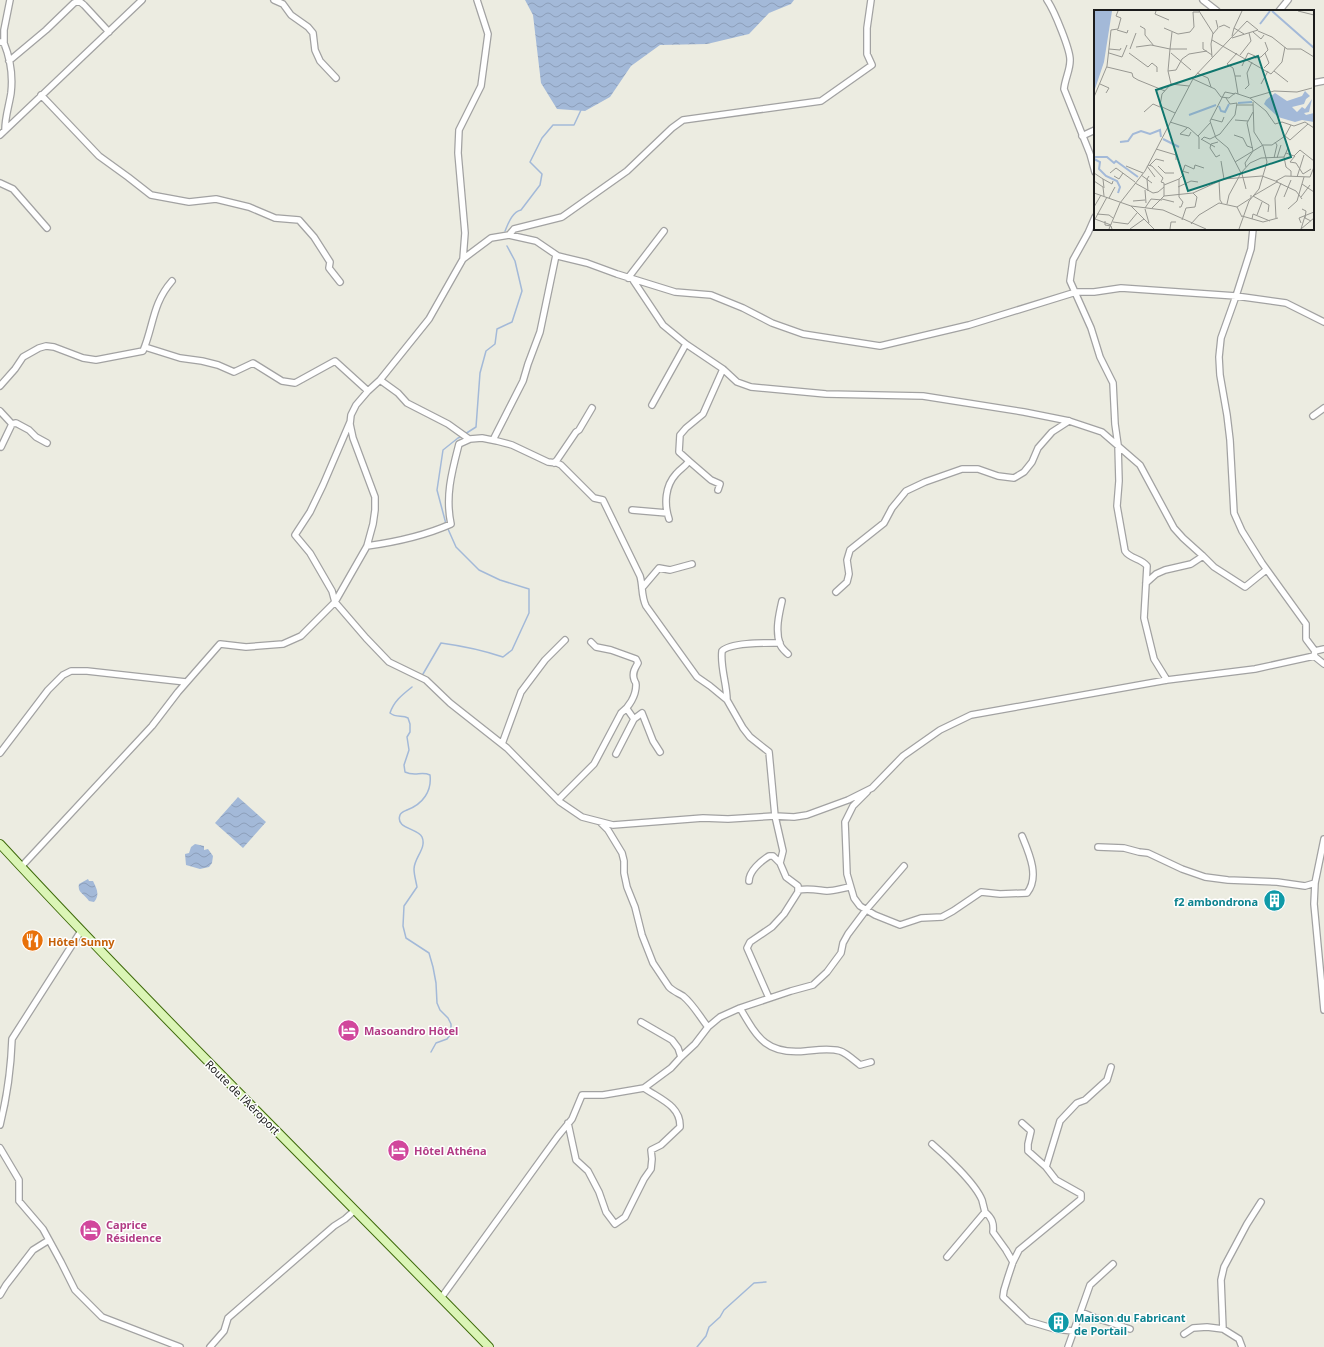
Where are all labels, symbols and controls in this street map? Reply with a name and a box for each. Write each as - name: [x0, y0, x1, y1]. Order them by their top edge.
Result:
- inset map: [1094, 10, 1314, 230]
- building icon: f2 ambondrona: [1261, 888, 1287, 914]
- place label: f2 ambondrona: [1174, 894, 1258, 909]
- restaurant icon: Hôtel Sunny: [19, 928, 45, 954]
- place label: Hôtel Sunny: [48, 934, 115, 949]
- hotel icon: Masoandro Hôtel: [335, 1017, 361, 1043]
- place label: Masoandro Hôtel: [364, 1023, 458, 1038]
- street label: Route de l'Aéroport: [202, 1056, 284, 1138]
- hotel icon: Hôtel Athéna: [386, 1137, 412, 1163]
- place label: Hôtel Athéna: [414, 1143, 487, 1158]
- hotel icon: Caprice Résidence: [77, 1217, 103, 1243]
- place label: Caprice Résidence: [106, 1217, 162, 1245]
- building icon: Maison du Fabricant de Portail: [1046, 1310, 1072, 1336]
- place label: Maison du Fabricant de Portail: [1074, 1310, 1186, 1338]

